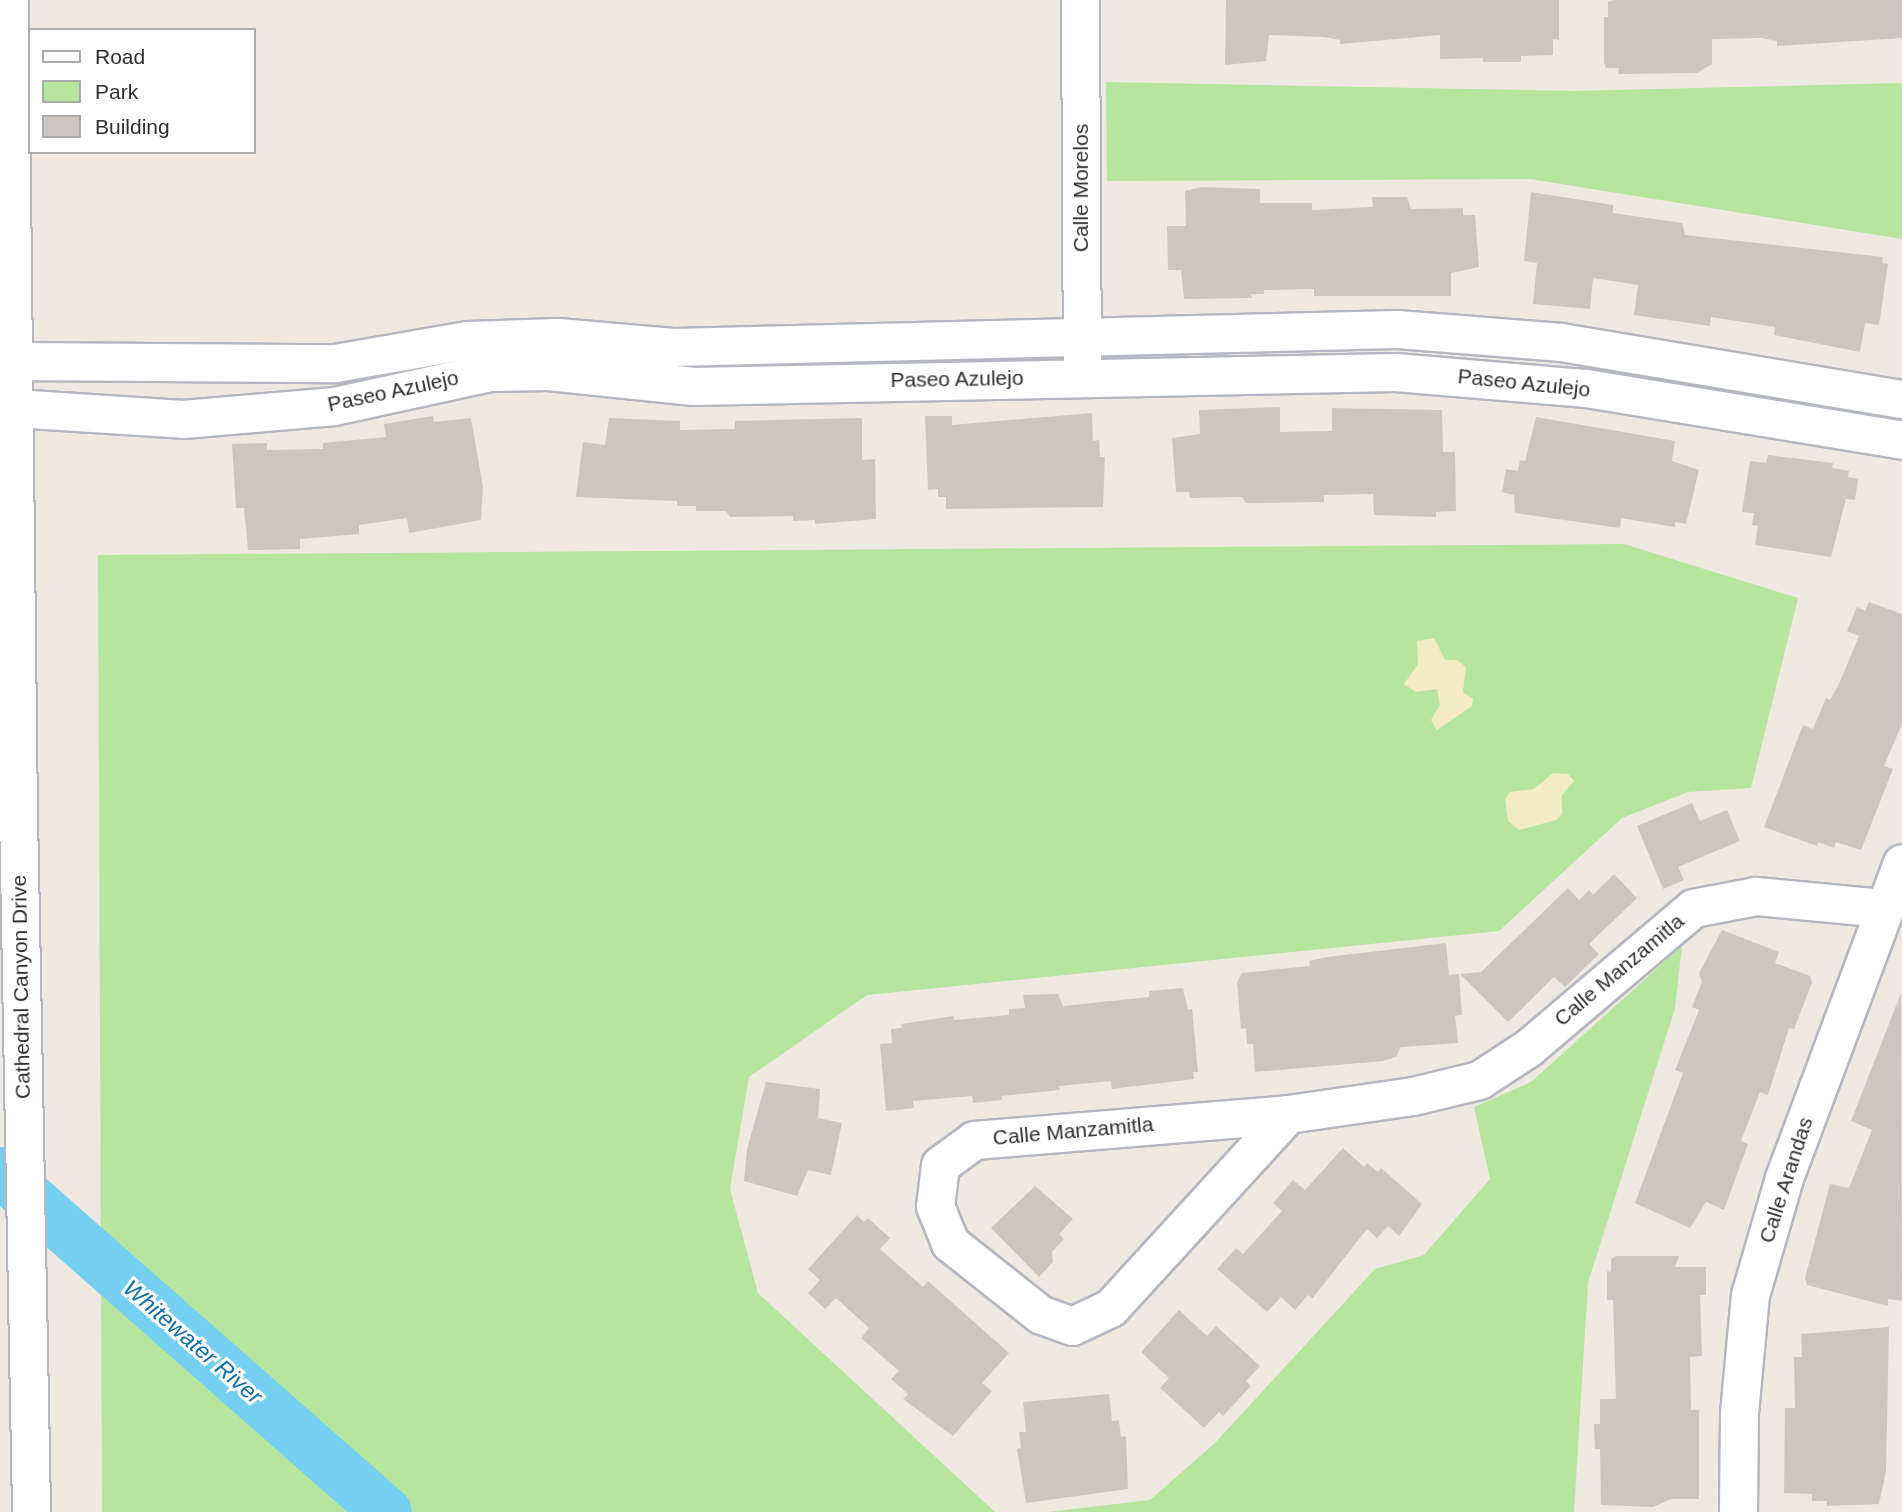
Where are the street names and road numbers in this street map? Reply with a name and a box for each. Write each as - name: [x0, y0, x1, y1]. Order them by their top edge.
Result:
- street label: Calle Morelos: [1068, 124, 1094, 252]
- street label: Paseo Azulejo: [1456, 363, 1592, 403]
- street label: Paseo Azulejo: [325, 365, 461, 417]
- street label: Paseo Azulejo: [890, 365, 1024, 393]
- street label: Cathedral Canyon Drive: [6, 875, 36, 1099]
- street label: Calle Manzamitla: [1549, 909, 1689, 1031]
- street label: Calle Manzamitla: [992, 1111, 1154, 1151]
- street label: Calle Arandas: [1754, 1113, 1818, 1247]

